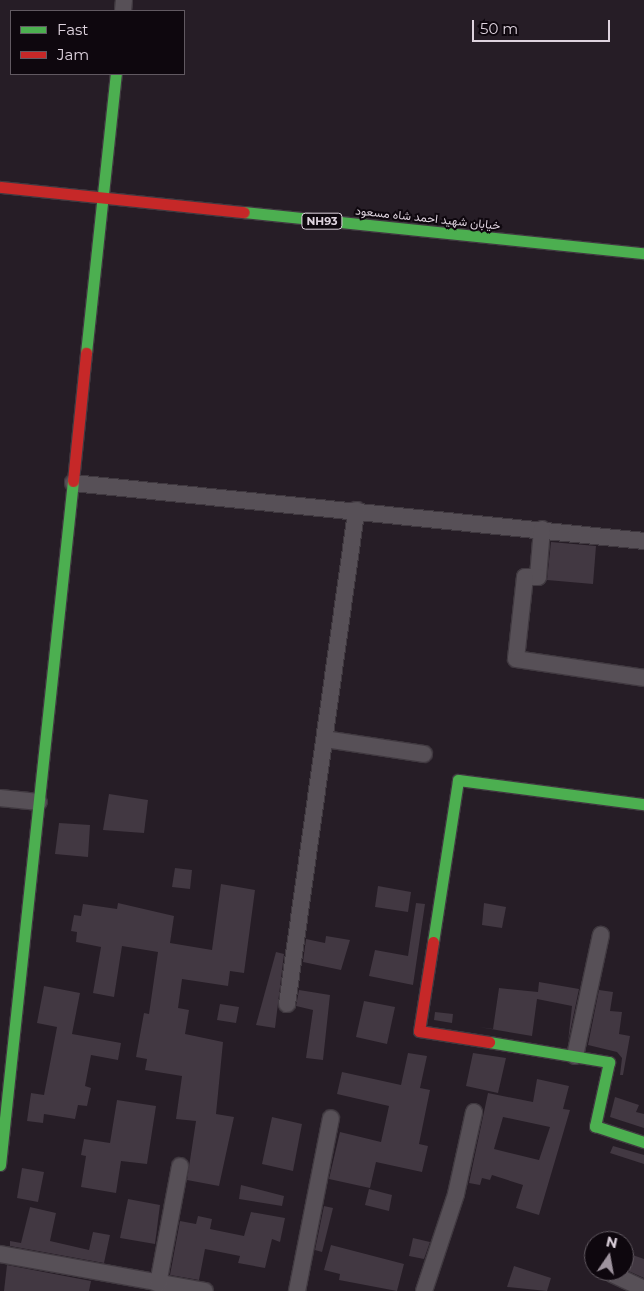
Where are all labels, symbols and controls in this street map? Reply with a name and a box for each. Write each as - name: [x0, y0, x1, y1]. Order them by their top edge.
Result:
- legend: [10, 10, 185, 75]
- scale bar: [474, 10, 612, 42]
- text: 50 m: [480, 19, 518, 38]
- text: Fast: [57, 20, 88, 39]
- text: Jam: [57, 45, 89, 64]
- street label: خیابان شهید احمد شاه مسعود: [355, 203, 501, 233]
- road number: NH93: [301, 212, 343, 230]
- north arrow: [584, 1231, 634, 1281]
- text: N: [605, 1232, 619, 1252]

